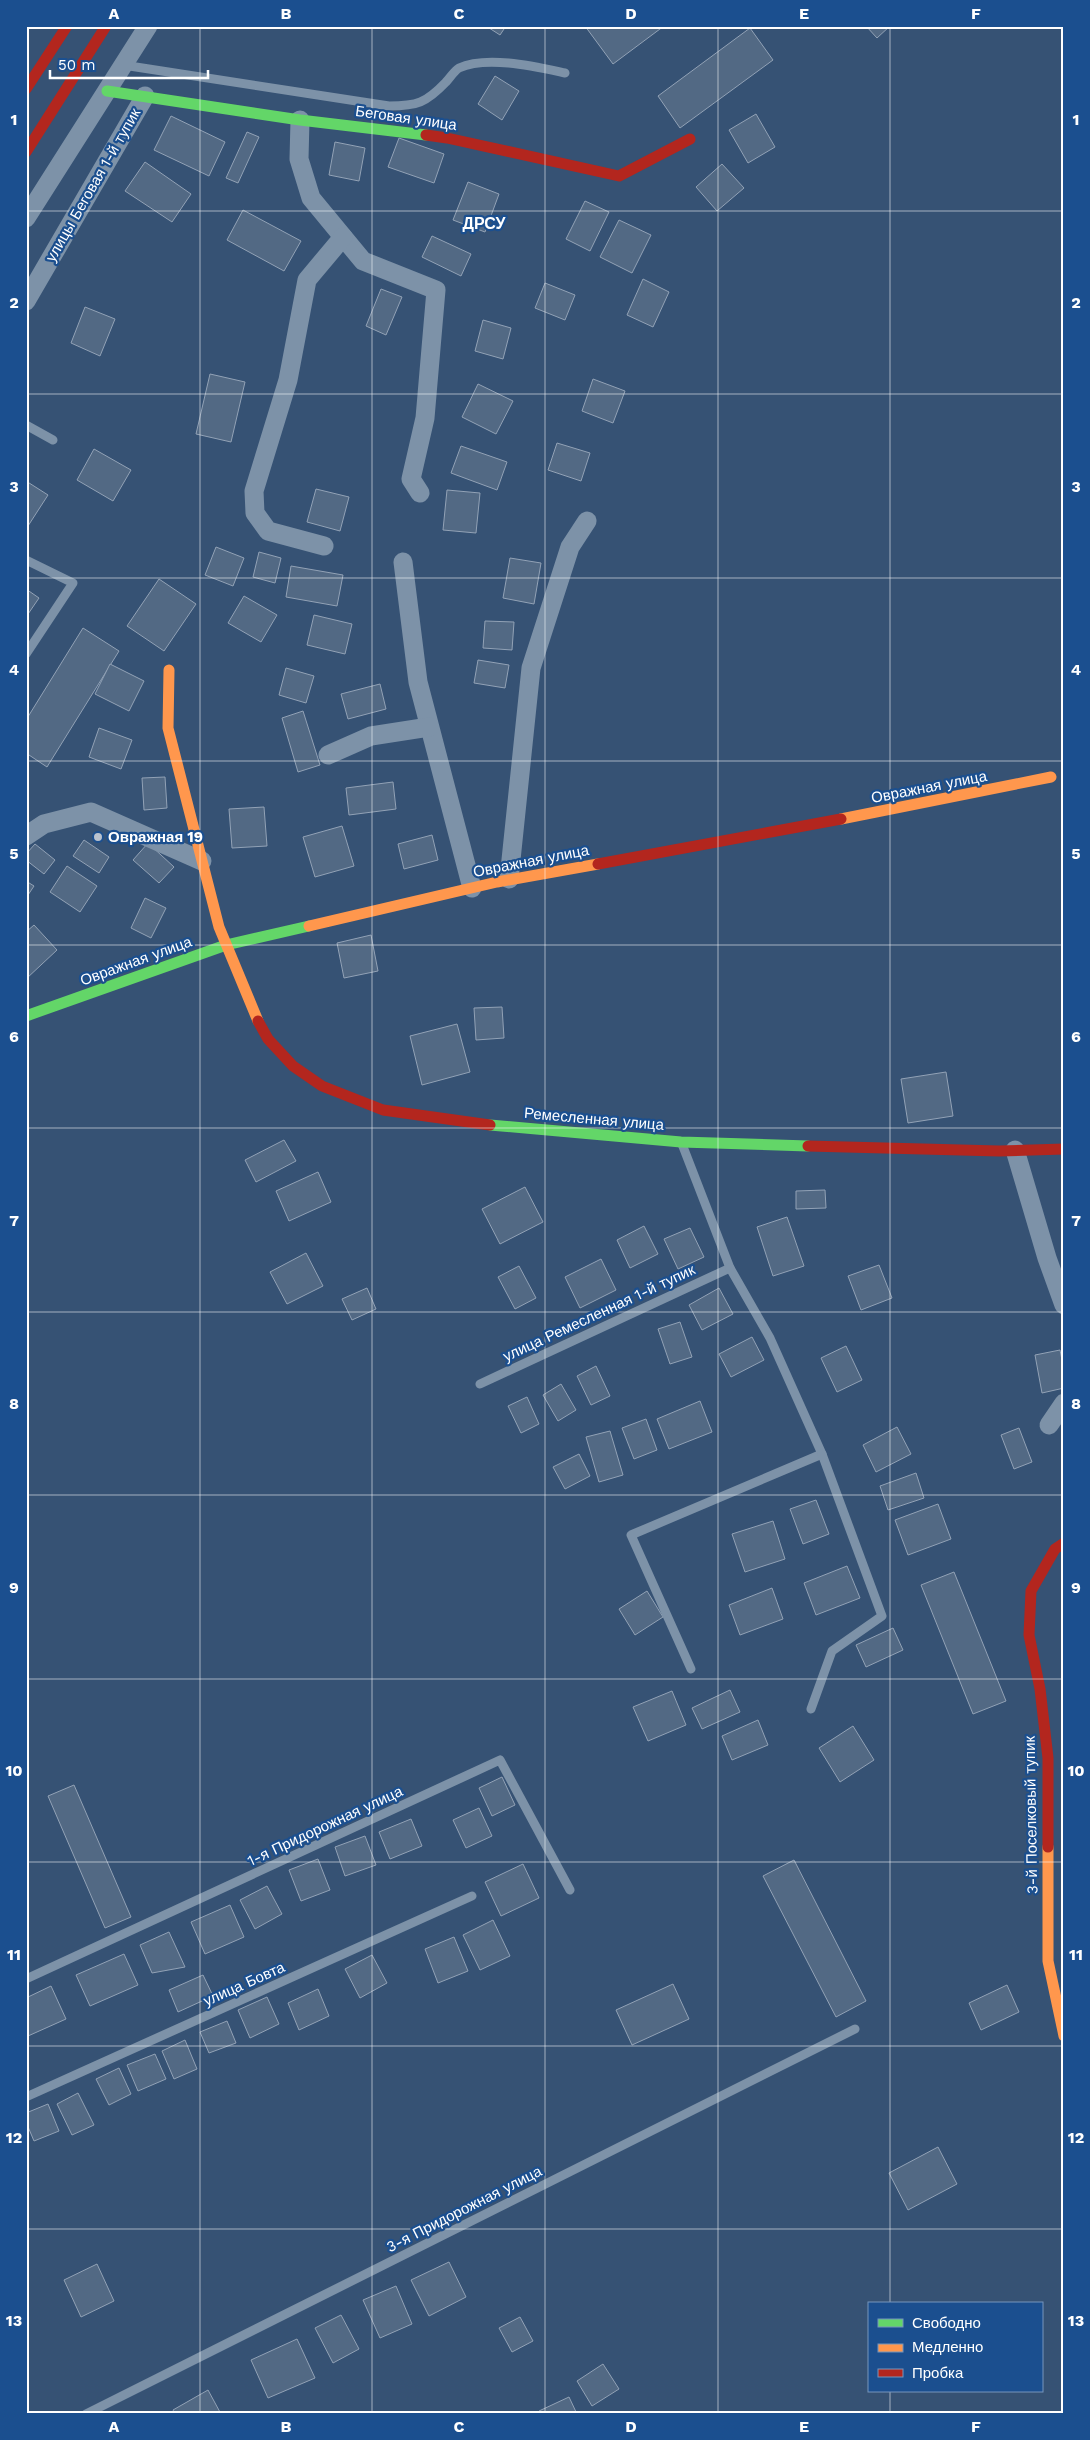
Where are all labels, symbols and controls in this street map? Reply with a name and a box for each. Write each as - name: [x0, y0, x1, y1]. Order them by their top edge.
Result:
- text: A: [109, 4, 120, 23]
- text: B: [281, 4, 292, 23]
- text: C: [454, 4, 465, 23]
- text: D: [625, 4, 637, 23]
- text: E: [799, 4, 809, 23]
- text: F: [971, 4, 981, 23]
- scale bar: [50, 48, 208, 80]
- text: 50 m: [58, 56, 95, 74]
- street label: Беговая улица: [354, 102, 459, 134]
- street label: улицы Беговая 1-й тупик: [42, 105, 145, 265]
- text: 1: [11, 110, 17, 129]
- text: 1: [1073, 110, 1079, 129]
- district label: ДРСУ: [463, 214, 507, 233]
- text: 2: [9, 293, 19, 312]
- text: 2: [1071, 293, 1081, 312]
- text: 3: [9, 477, 19, 496]
- text: 3: [1071, 477, 1081, 496]
- text: 4: [9, 660, 19, 679]
- text: 4: [1071, 660, 1081, 679]
- street label: Овражная улица: [870, 767, 989, 807]
- place label: Овражная 19: [108, 828, 203, 846]
- marker: Овражная 19: [92, 831, 104, 843]
- street label: Овражная улица: [472, 841, 591, 881]
- text: 5: [9, 844, 19, 863]
- text: 5: [1071, 844, 1081, 863]
- street label: Овражная улица: [78, 932, 195, 990]
- text: 6: [9, 1027, 19, 1046]
- text: 6: [1071, 1027, 1081, 1046]
- street label: Ремесленная улица: [523, 1104, 665, 1134]
- text: 7: [9, 1211, 19, 1230]
- text: 7: [1071, 1211, 1081, 1230]
- street label: улица Ремесленная 1-й тупик: [500, 1260, 698, 1365]
- text: 8: [9, 1394, 19, 1413]
- text: 8: [1071, 1394, 1081, 1413]
- text: 9: [9, 1578, 19, 1597]
- text: 9: [1071, 1578, 1081, 1597]
- street label: 3-й Поселковый тупик: [1021, 1735, 1041, 1894]
- text: 10: [5, 1761, 23, 1780]
- text: 10: [1067, 1761, 1085, 1780]
- street label: 1-я Придорожная улица: [245, 1782, 406, 1870]
- text: 11: [7, 1945, 21, 1964]
- text: 11: [1069, 1945, 1083, 1964]
- street label: улица Бовта: [200, 1958, 288, 2010]
- text: 12: [6, 2128, 22, 2147]
- text: 12: [1068, 2128, 1084, 2147]
- street label: 3-я Придорожная улица: [383, 2162, 545, 2256]
- legend: [868, 2302, 1042, 2392]
- text: 13: [6, 2311, 22, 2330]
- text: 13: [1068, 2311, 1084, 2330]
- text: Свободно: [912, 2314, 981, 2332]
- text: Медленно: [912, 2338, 983, 2356]
- text: Пробка: [912, 2364, 964, 2382]
- text: A: [109, 2417, 120, 2436]
- text: B: [281, 2417, 292, 2436]
- text: C: [454, 2417, 465, 2436]
- text: D: [625, 2417, 637, 2436]
- text: E: [799, 2417, 809, 2436]
- text: F: [971, 2417, 981, 2436]

